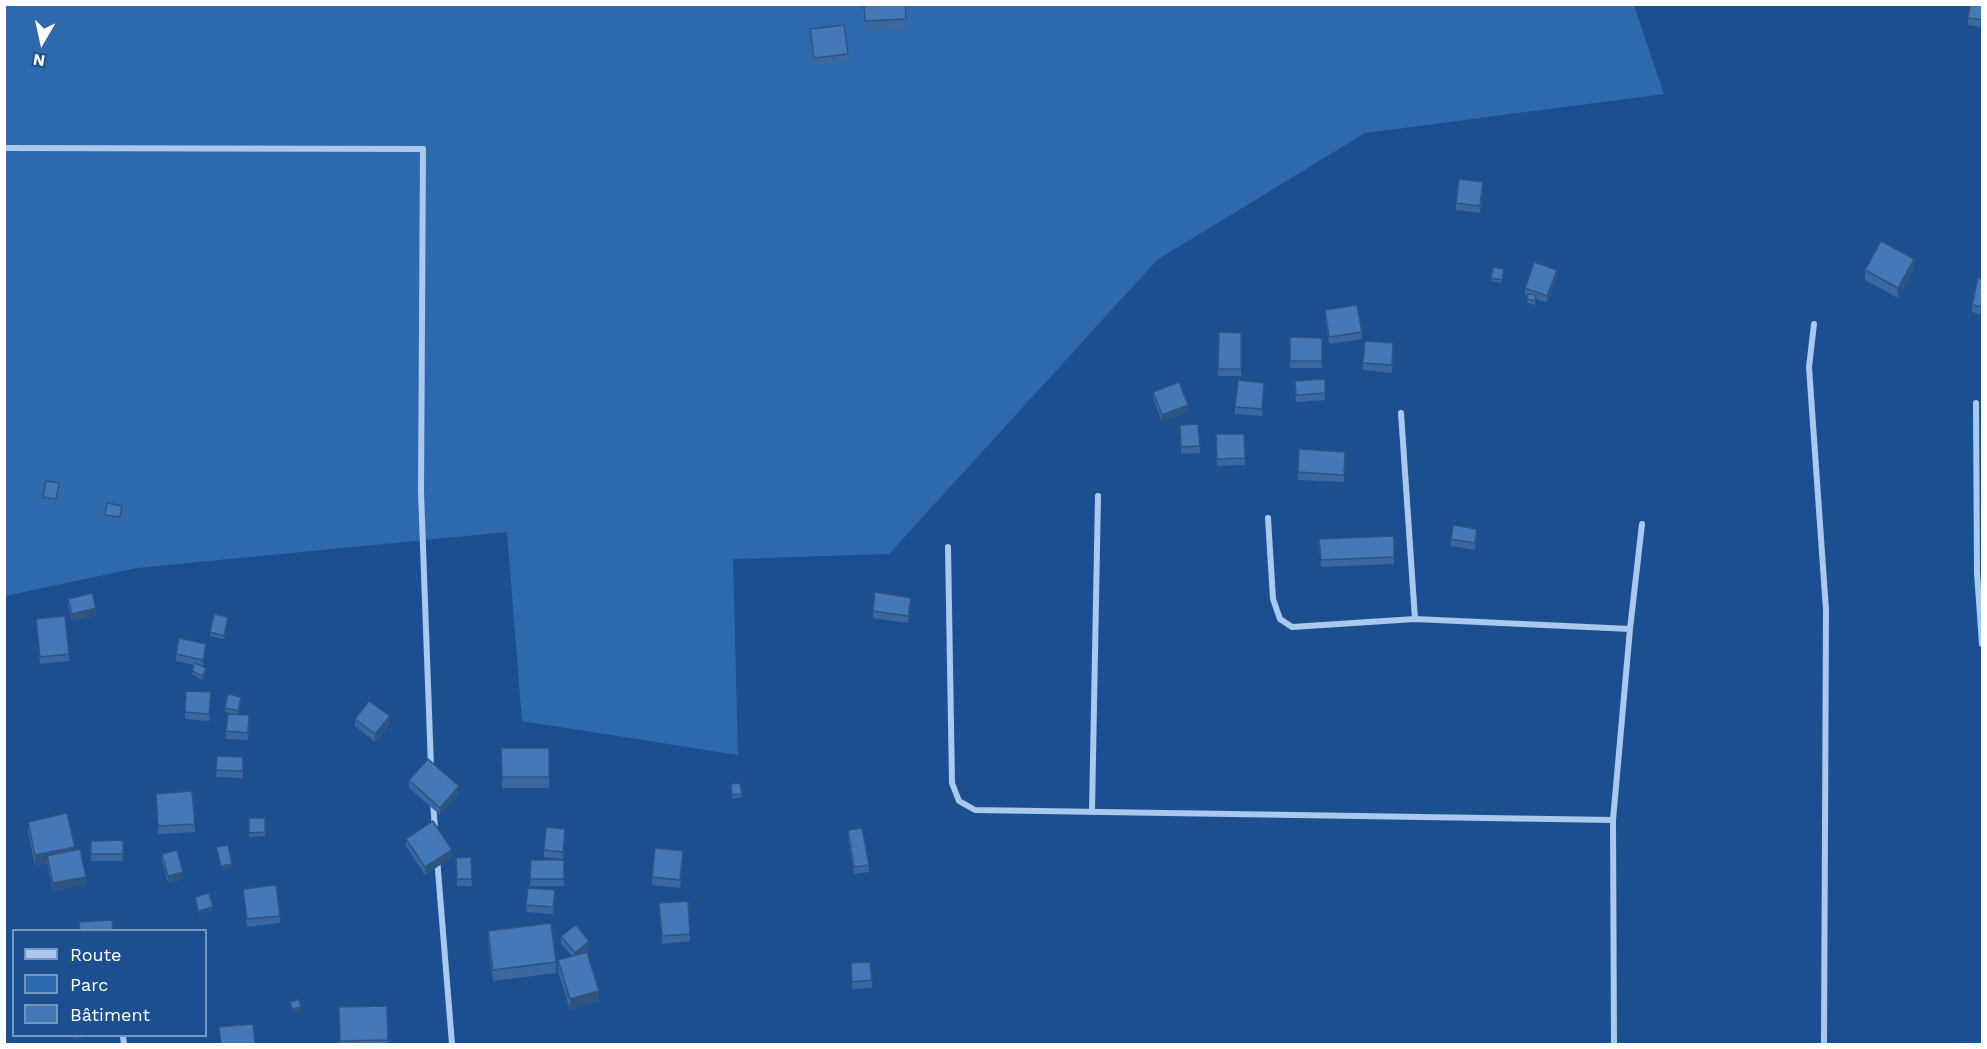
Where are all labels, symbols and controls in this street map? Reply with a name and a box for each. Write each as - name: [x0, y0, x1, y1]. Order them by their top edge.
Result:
- north arrow: [12, 12, 72, 72]
- text: N: [32, 50, 46, 71]
- legend: [12, 929, 207, 1037]
- text: Route: [70, 944, 122, 965]
- text: Parc: [70, 974, 108, 995]
- text: Bâtiment: [70, 1004, 150, 1025]

